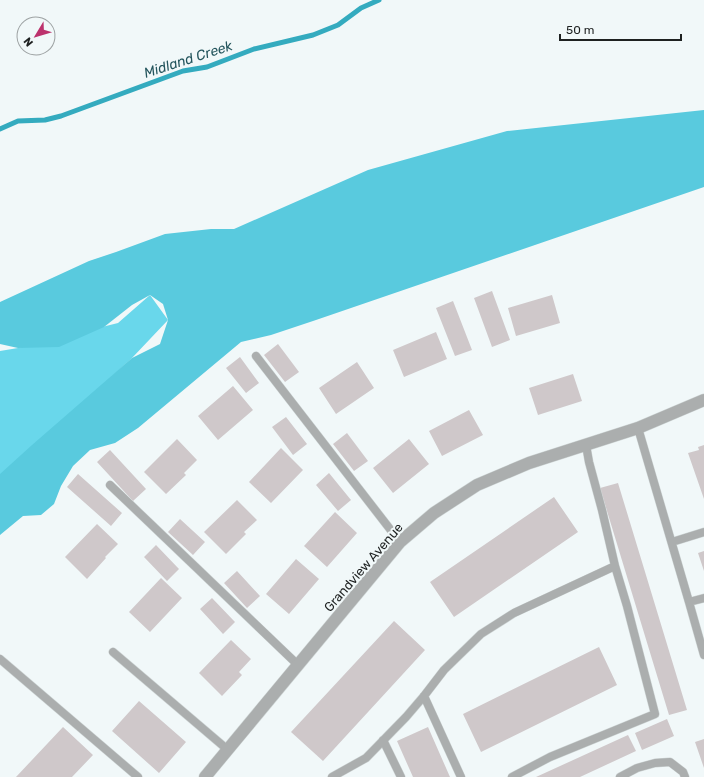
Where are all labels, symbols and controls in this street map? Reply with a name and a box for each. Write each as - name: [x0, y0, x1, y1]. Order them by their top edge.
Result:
- north arrow: [16, 16, 56, 56]
- scale bar: [560, 16, 681, 42]
- text: 50 m: [566, 23, 594, 37]
- text: N: [21, 35, 36, 49]
- water label: Midland Creek: [142, 37, 235, 82]
- street label: Grandview Avenue: [321, 520, 406, 615]

